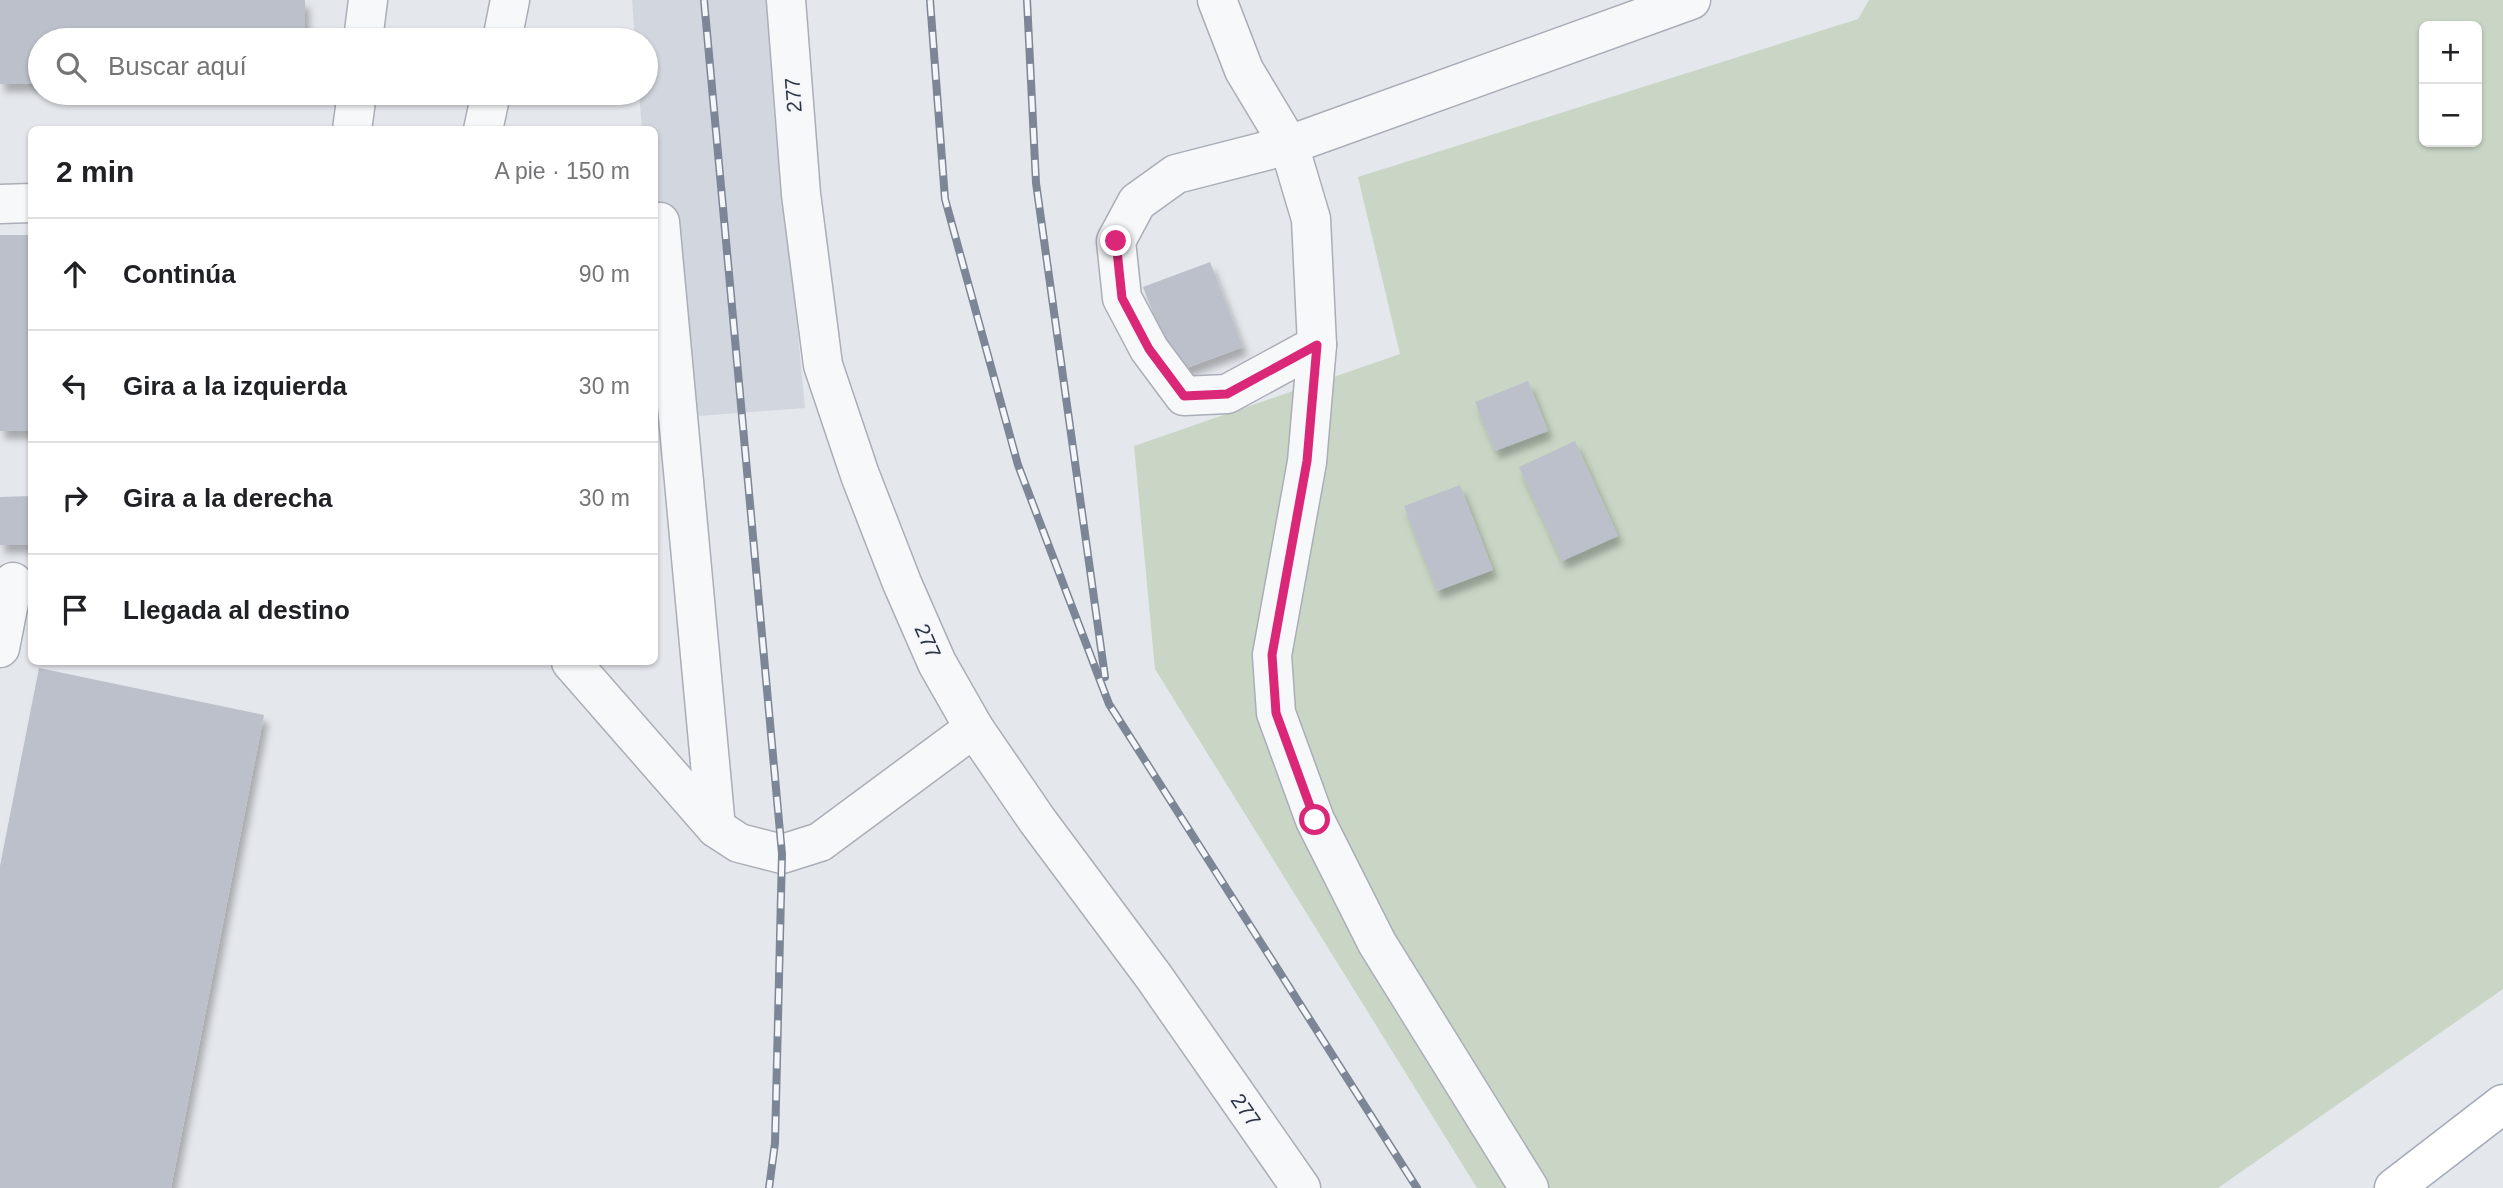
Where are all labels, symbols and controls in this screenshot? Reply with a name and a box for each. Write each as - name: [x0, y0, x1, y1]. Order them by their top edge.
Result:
- map controls: [2419, 21, 2482, 147]
- button: +: [2419, 21, 2482, 84]
- search box: [28, 28, 658, 105]
- icon: search: [52, 48, 90, 86]
- text: Buscar aquí: [108, 51, 247, 81]
- street label: 277: [780, 77, 806, 113]
- button: −: [2419, 84, 2482, 147]
- text: 2 min: [56, 155, 134, 188]
- text: A pie · 150 m: [494, 158, 630, 184]
- route end: [1100, 225, 1131, 256]
- icon: ahead: [56, 255, 94, 293]
- text: Continúa: [123, 259, 236, 289]
- text: 90 m: [579, 261, 630, 287]
- icon: left: [56, 367, 94, 405]
- text: Gira a la izquierda: [123, 371, 347, 401]
- text: 30 m: [579, 373, 630, 399]
- icon: right: [56, 479, 94, 517]
- text: Gira a la derecha: [123, 483, 333, 513]
- text: 30 m: [579, 485, 630, 511]
- icon: arrive: [56, 591, 94, 629]
- text: Llegada al destino: [123, 595, 350, 625]
- street label: 277: [910, 620, 946, 662]
- route start: [1299, 804, 1330, 835]
- street label: 277: [1227, 1089, 1265, 1131]

